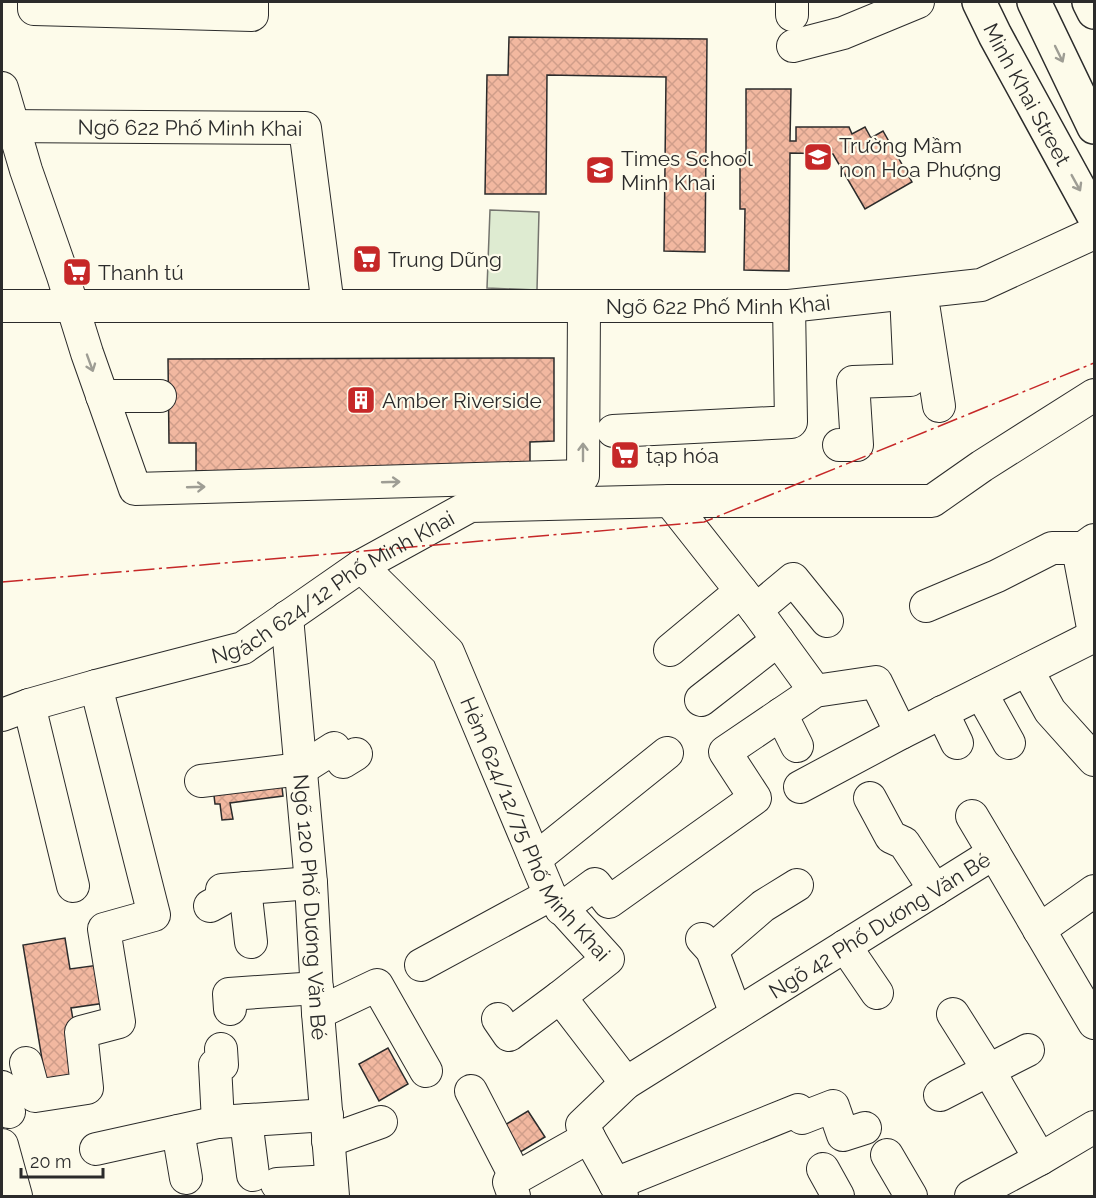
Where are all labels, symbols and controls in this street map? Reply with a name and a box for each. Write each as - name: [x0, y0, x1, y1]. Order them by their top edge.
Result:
- street label: Minh Khai Street: [979, 19, 1076, 169]
- one-way arrow: [1054, 45, 1066, 63]
- street label: Ngõ 622 Phố Minh Khai: [78, 114, 302, 140]
- place label: Trường Mầm non Hoa Phượng: [839, 133, 1001, 182]
- school or university icon: Trường Mầm non Hoa Phượng: [802, 141, 834, 173]
- place label: Times School Minh Khai: [621, 146, 753, 195]
- school or university icon: Times School Minh Khai: [584, 154, 616, 186]
- one-way arrow: [1070, 174, 1082, 191]
- supermarket icon: Trung Dũng: [351, 243, 383, 275]
- place label: Trung Dũng: [388, 247, 502, 272]
- supermarket icon: Thanh tú: [61, 256, 93, 288]
- place label: Thanh tú: [98, 260, 184, 285]
- street label: Ngõ 622 Phố Minh Khai: [606, 289, 831, 319]
- one-way arrow: [86, 353, 97, 371]
- building icon: Amber Riverside: [345, 384, 377, 416]
- place label: Amber Riverside: [382, 388, 542, 413]
- supermarket icon: tạp hóa: [609, 439, 641, 471]
- one-way arrow: [577, 443, 589, 463]
- place label: tạp hóa: [646, 443, 719, 468]
- one-way arrow: [381, 476, 401, 487]
- one-way arrow: [186, 481, 206, 493]
- street label: Ngách 624/12 Phố Minh Khai: [209, 505, 458, 668]
- street label: Hẻm 624/12/75 Phố Minh Khai: [456, 693, 616, 966]
- street label: Ngõ 120 Phố Dương Văn Bé: [289, 773, 333, 1041]
- street label: Ngõ 42 Phố Dương Văn Bé: [764, 846, 995, 1003]
- scale bar: [21, 1141, 104, 1179]
- text: 20 m: [30, 1151, 72, 1172]

